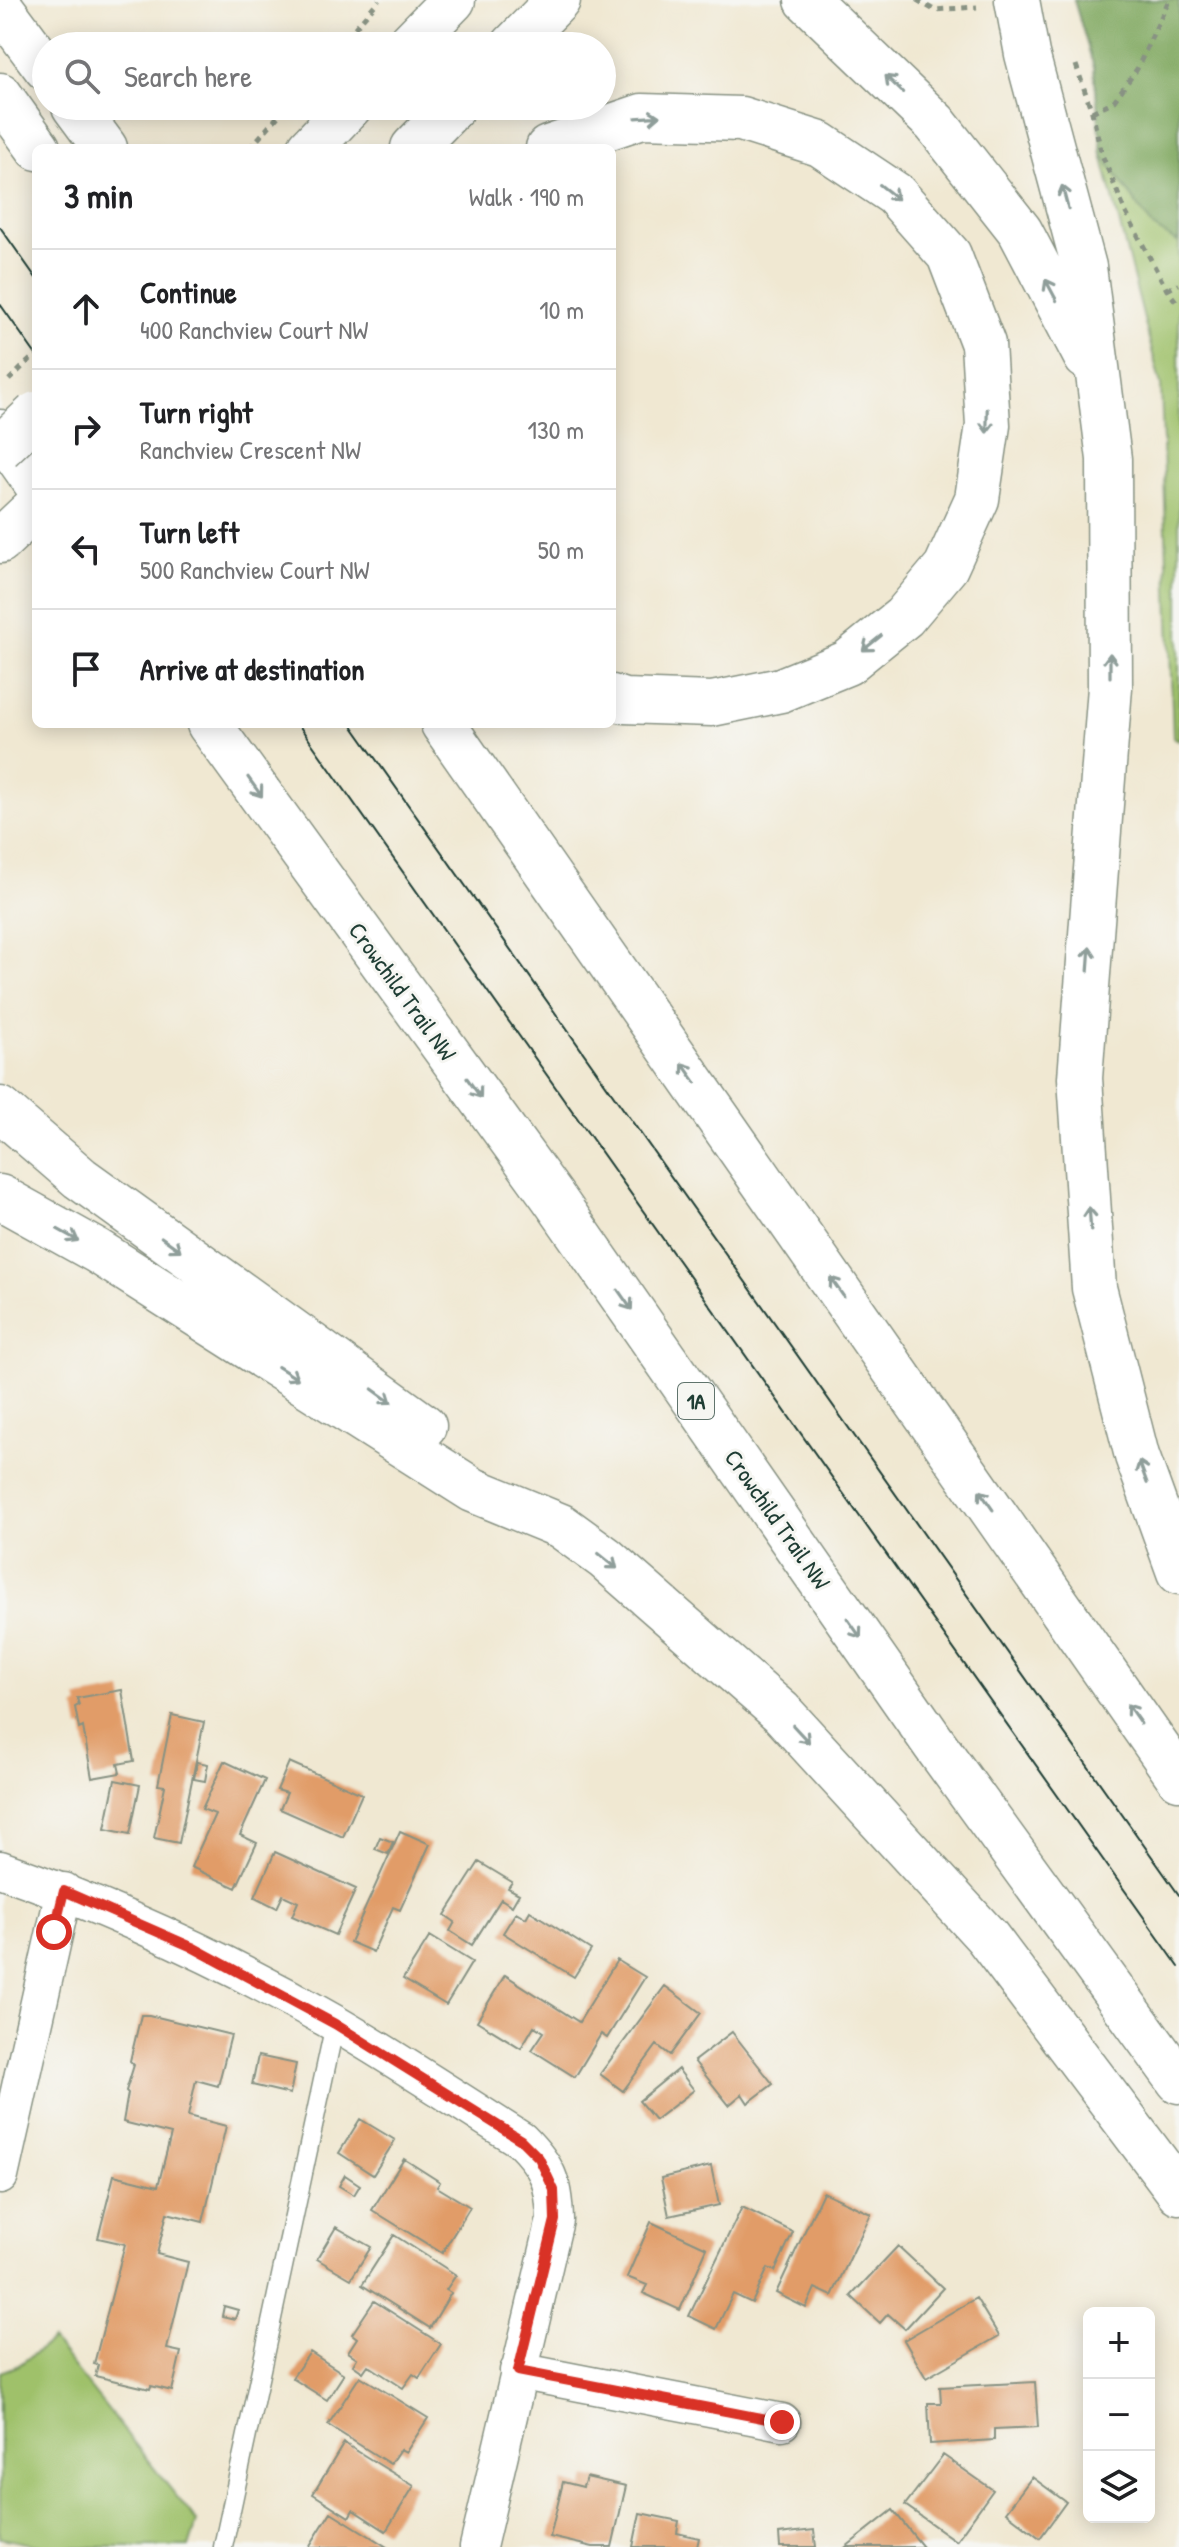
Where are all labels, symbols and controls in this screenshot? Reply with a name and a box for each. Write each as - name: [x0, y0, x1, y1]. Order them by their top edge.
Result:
- search box: [32, 32, 616, 120]
- icon: search: [60, 54, 104, 98]
- text: Search here: [124, 56, 252, 96]
- one-way arrow: [885, 76, 905, 94]
- one-way arrow: [635, 109, 661, 124]
- text: 3 min: [64, 173, 133, 219]
- text: Walk · 190 m: [469, 179, 584, 214]
- one-way arrow: [878, 183, 899, 200]
- one-way arrow: [1057, 185, 1072, 211]
- text: Continue: [140, 272, 237, 312]
- one-way arrow: [1043, 279, 1059, 302]
- icon: ahead: [64, 287, 108, 331]
- text: 10 m: [539, 292, 584, 327]
- text: 400 Ranchview Court NW: [140, 312, 368, 347]
- text: Turn right: [140, 392, 253, 432]
- icon: right: [64, 407, 108, 451]
- one-way arrow: [979, 407, 995, 434]
- text: 130 m: [528, 412, 584, 447]
- text: Ranchview Crescent NW: [140, 432, 361, 467]
- text: Turn left: [140, 512, 239, 552]
- icon: left: [64, 527, 108, 571]
- text: 50 m: [538, 532, 584, 567]
- text: 500 Ranchview Court NW: [140, 552, 370, 587]
- one-way arrow: [862, 634, 883, 652]
- icon: arrive: [64, 647, 108, 691]
- text: Arrive at destination: [140, 649, 365, 689]
- one-way arrow: [1102, 652, 1118, 679]
- one-way arrow: [246, 776, 263, 797]
- street label: Crowchild Trail NW: [342, 915, 464, 1067]
- one-way arrow: [1082, 946, 1097, 973]
- one-way arrow: [681, 1063, 697, 1085]
- one-way arrow: [465, 1077, 482, 1098]
- one-way arrow: [1082, 1206, 1097, 1233]
- one-way arrow: [56, 1227, 79, 1243]
- one-way arrow: [160, 1235, 182, 1252]
- one-way arrow: [829, 1276, 845, 1298]
- one-way arrow: [617, 1288, 633, 1310]
- one-way arrow: [277, 1364, 299, 1381]
- road number: 1A: [678, 1383, 714, 1419]
- one-way arrow: [371, 1387, 392, 1404]
- street label: Crowchild Trail NW: [718, 1443, 838, 1595]
- one-way arrow: [1134, 1460, 1149, 1485]
- one-way arrow: [978, 1490, 994, 1512]
- one-way arrow: [597, 1552, 617, 1570]
- one-way arrow: [846, 1616, 862, 1638]
- one-way arrow: [1126, 1703, 1142, 1725]
- one-way arrow: [792, 1724, 811, 1744]
- route start: [36, 1914, 72, 1950]
- map controls: [1083, 2307, 1155, 2523]
- button: +: [1083, 2307, 1155, 2379]
- button: −: [1083, 2379, 1155, 2451]
- route end: [764, 2404, 800, 2440]
- button: layers: [1083, 2451, 1155, 2523]

